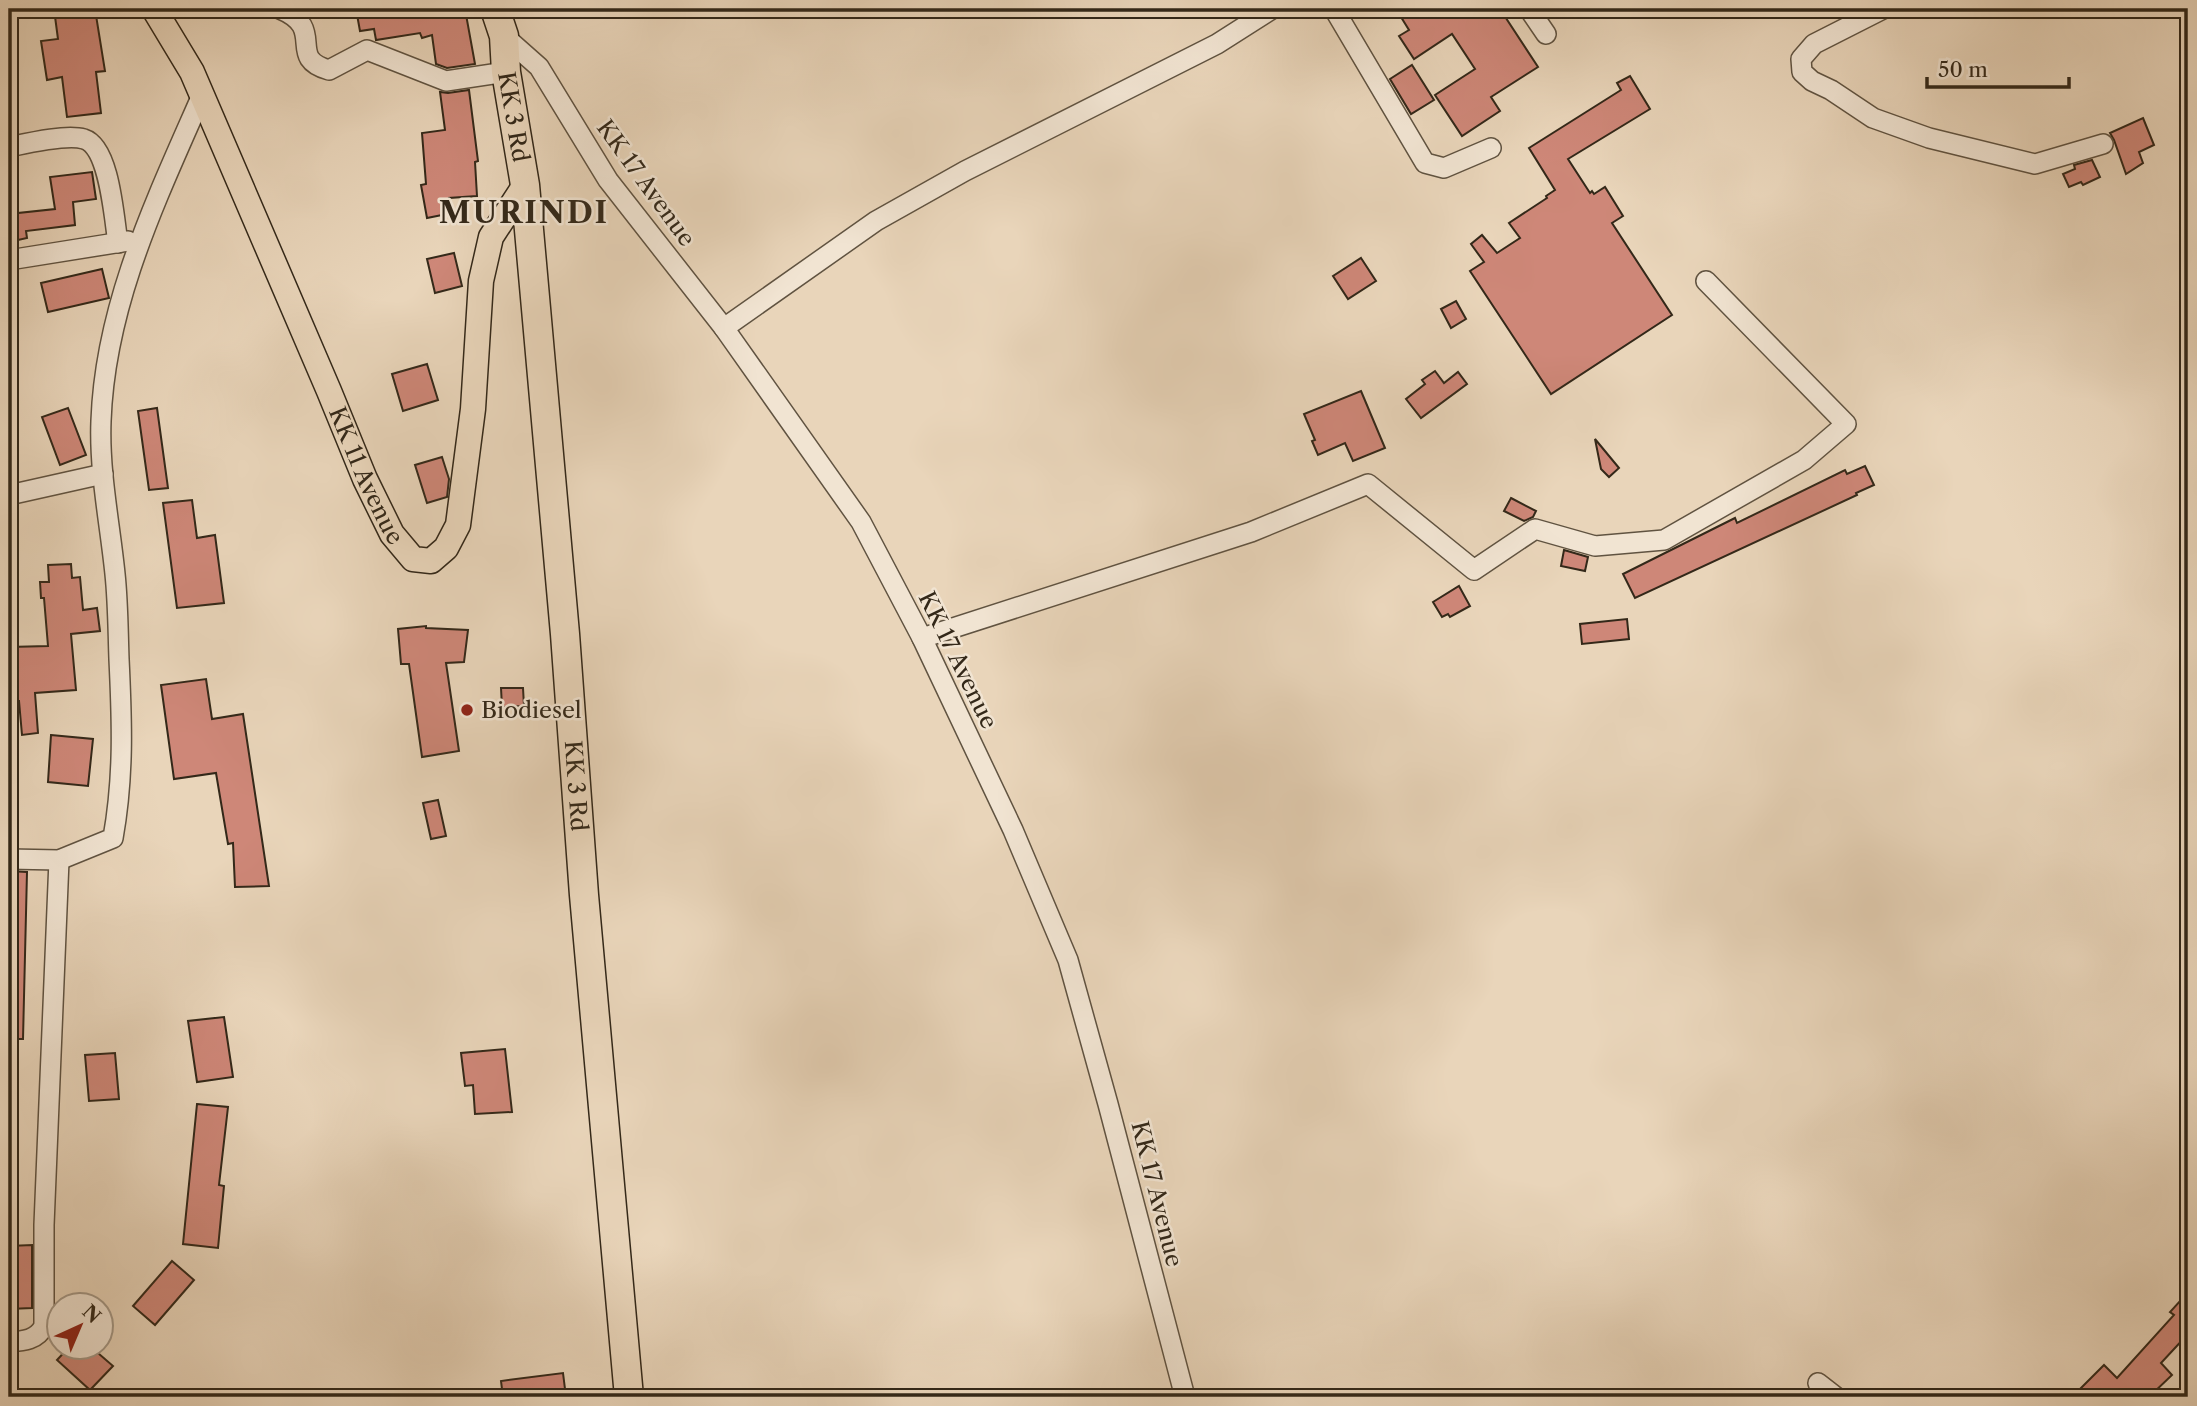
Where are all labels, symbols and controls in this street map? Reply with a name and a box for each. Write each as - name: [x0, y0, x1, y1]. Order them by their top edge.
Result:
- scale bar: [1927, 46, 2069, 90]
- text: 50 m: [1938, 57, 1988, 82]
- street label: KK 3 Rd: [492, 70, 535, 164]
- street label: KK 17 Avenue: [591, 114, 701, 252]
- district label: MURINDI: [439, 194, 609, 231]
- street label: KK 11 Avenue: [323, 403, 409, 550]
- street label: KK 17 Avenue: [913, 587, 1003, 733]
- place label: Biodiesel: [481, 696, 582, 724]
- marker: Biodiesel: [459, 702, 475, 718]
- street label: KK 3 Rd: [559, 739, 593, 832]
- street label: KK 17 Avenue: [1125, 1118, 1189, 1270]
- north arrow: [46, 1290, 116, 1360]
- text: N: [78, 1300, 105, 1328]

